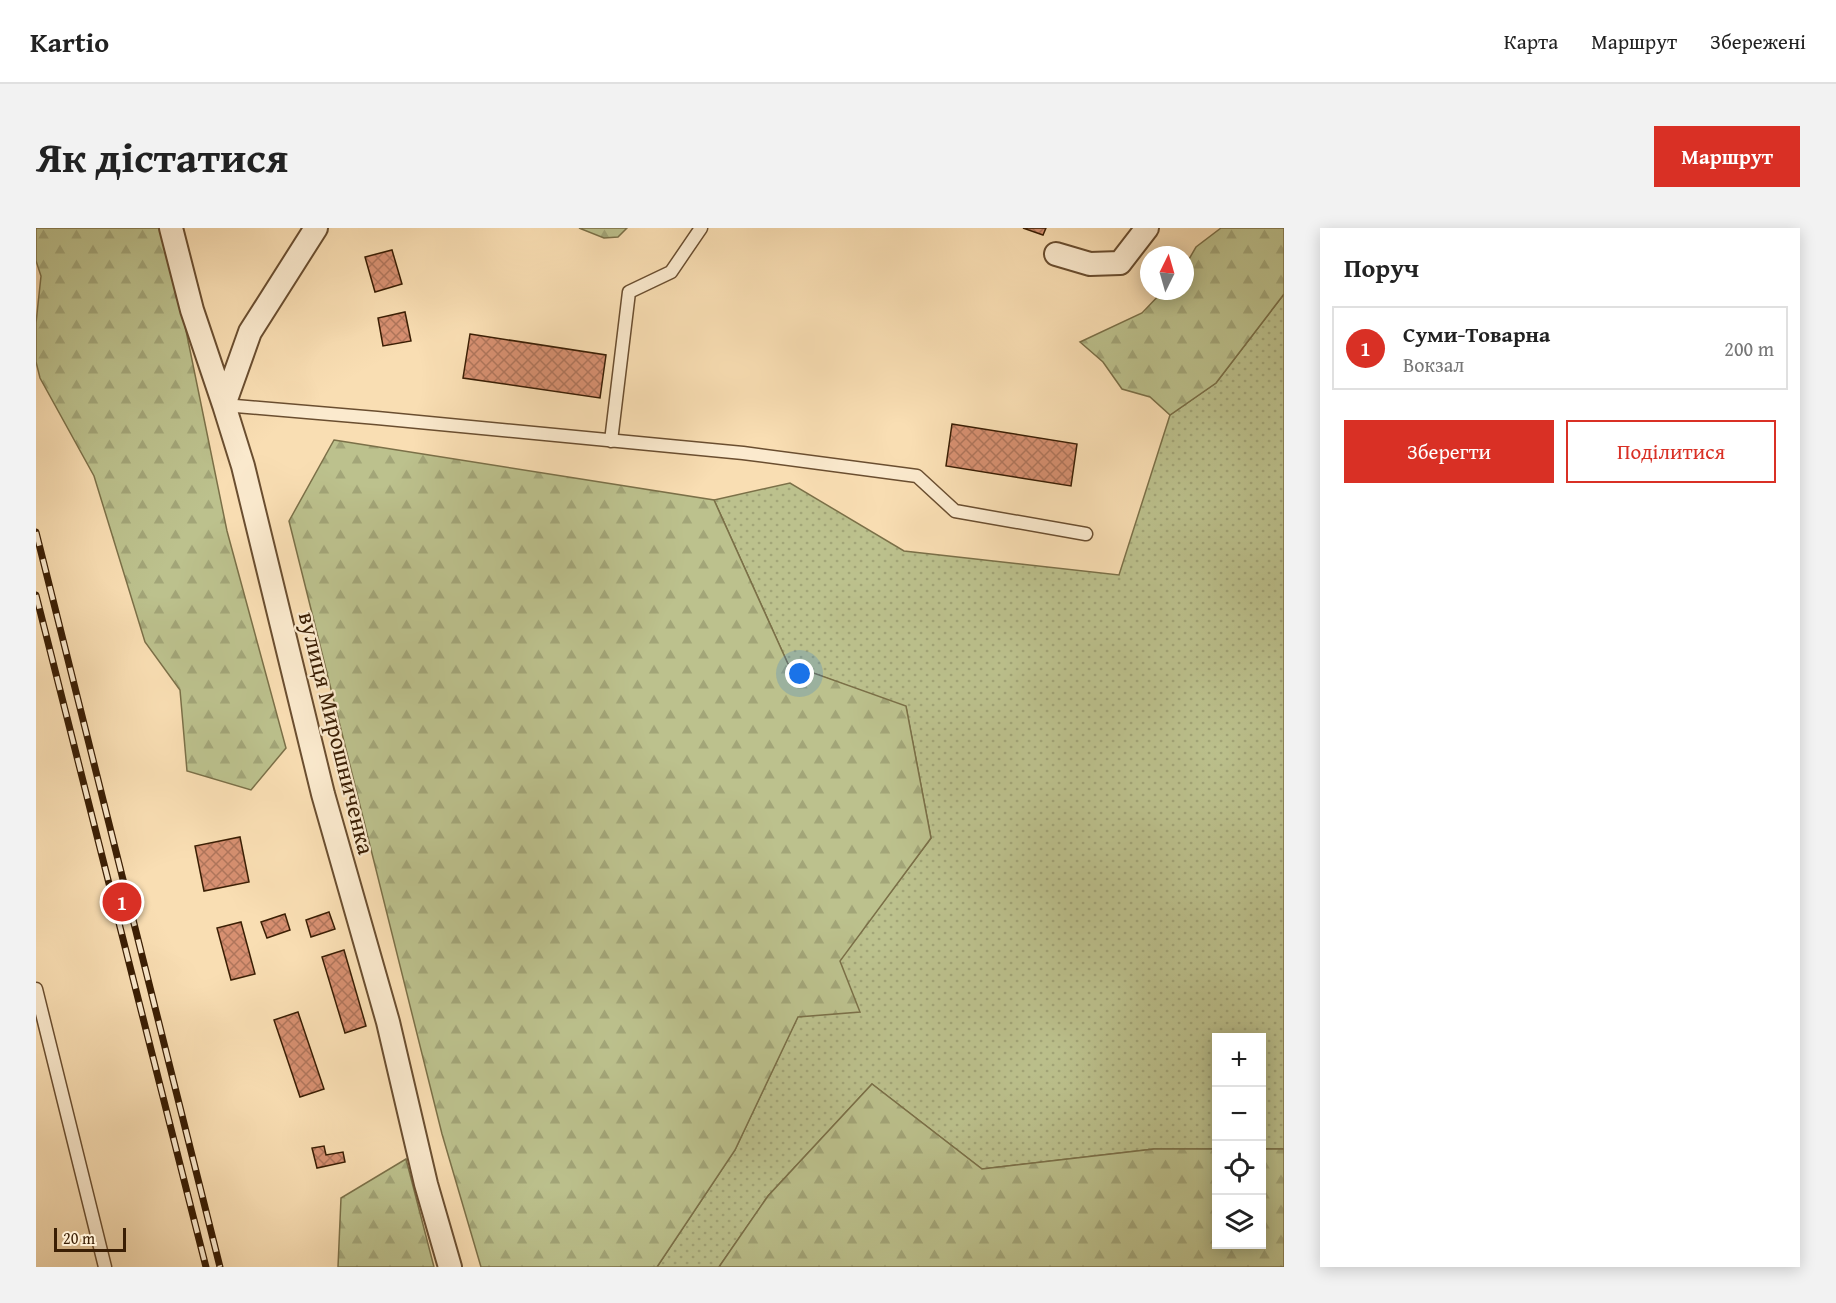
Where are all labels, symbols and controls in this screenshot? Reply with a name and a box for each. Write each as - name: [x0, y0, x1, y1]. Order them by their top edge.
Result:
- text: Kartio: [30, 21, 109, 62]
- text: Карта: [1504, 26, 1558, 57]
- text: Маршрут: [1591, 26, 1677, 57]
- text: Збережені: [1710, 26, 1806, 57]
- text: Як дістатися: [36, 126, 288, 187]
- button: Маршрут: [1654, 126, 1800, 187]
- north arrow: [1140, 246, 1194, 300]
- text: Поруч: [1344, 248, 1419, 287]
- text: Суми-Товарна: [1403, 318, 1550, 350]
- text: 1: [1360, 334, 1371, 363]
- text: 200 m: [1724, 334, 1774, 363]
- text: Вокзал: [1403, 350, 1464, 379]
- button: Зберегти: [1344, 420, 1554, 483]
- button: Поділитися: [1566, 420, 1776, 483]
- street label: вулиця Мирошниченка: [290, 608, 384, 859]
- your location: [785, 659, 814, 688]
- pin: 1: [102, 880, 142, 924]
- map controls: [1212, 1033, 1266, 1249]
- button: +: [1212, 1033, 1266, 1087]
- button: −: [1212, 1087, 1266, 1141]
- button: locate: [1212, 1141, 1266, 1195]
- button: layers: [1212, 1195, 1266, 1249]
- scale bar: [54, 1225, 126, 1252]
- text: 20 m: [63, 1226, 95, 1250]

